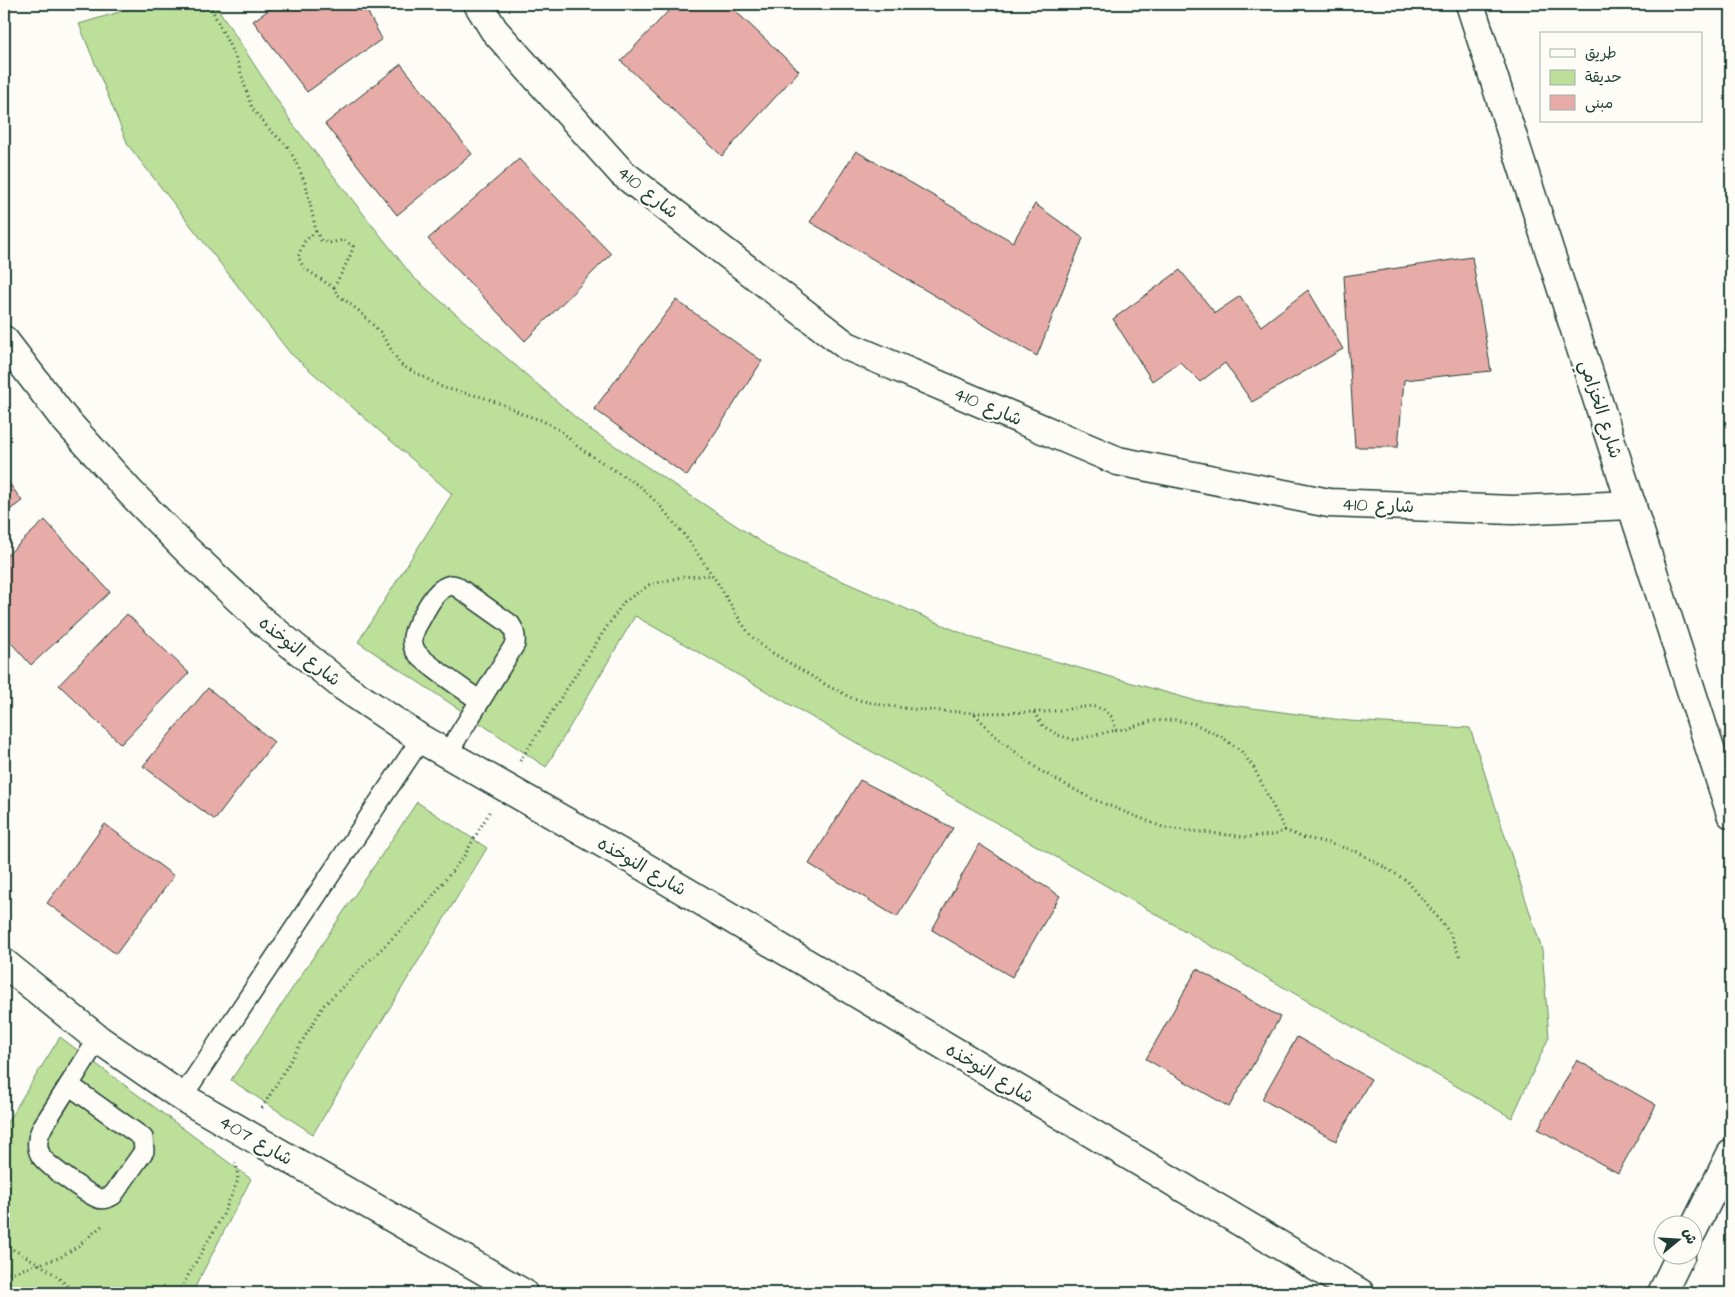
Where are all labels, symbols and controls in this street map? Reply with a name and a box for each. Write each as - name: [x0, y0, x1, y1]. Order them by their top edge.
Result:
- legend: [1540, 32, 1702, 122]
- text: طريق: [1585, 43, 1617, 64]
- text: حديقة: [1585, 67, 1622, 88]
- text: مبنى: [1585, 93, 1613, 114]
- street label: شارع 410: [612, 160, 684, 225]
- street label: شارع الخزامي: [1570, 357, 1628, 463]
- street label: شارع 410: [950, 381, 1026, 432]
- street label: شارع 410: [1342, 492, 1414, 519]
- street label: شارع النوخذه: [253, 611, 346, 692]
- street label: شارع النوخذه: [593, 831, 691, 902]
- street label: شارع النوخذه: [941, 1037, 1039, 1110]
- street label: شارع 407: [214, 1109, 297, 1171]
- north arrow: [1652, 1214, 1702, 1264]
- text: ش: [1678, 1226, 1701, 1247]

